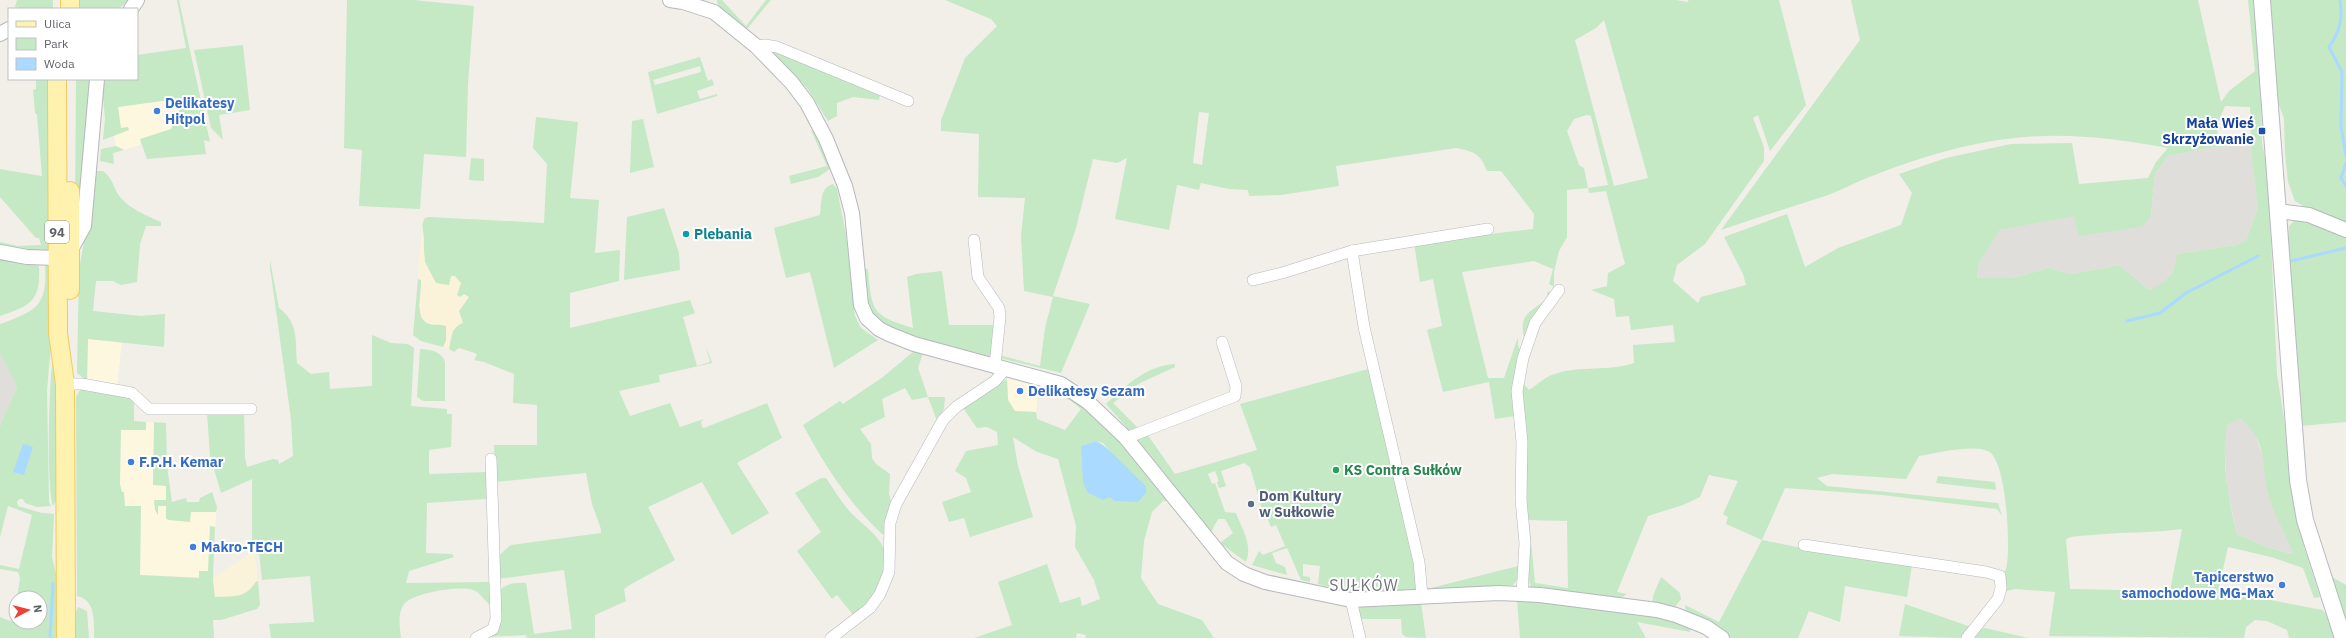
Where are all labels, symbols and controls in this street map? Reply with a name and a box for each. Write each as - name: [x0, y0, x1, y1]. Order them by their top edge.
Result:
- legend: [8, 8, 138, 80]
- text: Ulica: [44, 16, 71, 31]
- text: Park: [44, 36, 69, 51]
- text: Woda: [44, 56, 75, 71]
- place label: Delikatesy Hitpol: [165, 94, 235, 128]
- marker: Delikatesy Hitpol: [152, 106, 162, 116]
- place label: Mała Wieś Skrzyżowanie: [2162, 114, 2254, 148]
- marker: Mała Wieś Skrzyżowanie: [2257, 126, 2267, 136]
- road number: 94: [45, 221, 69, 243]
- place label: Plebania: [694, 225, 752, 243]
- marker: Plebania: [681, 229, 691, 239]
- place label: Delikatesy Sezam: [1028, 382, 1145, 400]
- marker: Delikatesy Sezam: [1015, 386, 1025, 396]
- place label: F.P.H. Kemar: [139, 453, 224, 471]
- marker: F.P.H. Kemar: [126, 457, 136, 467]
- place label: KS Contra Sułków: [1344, 461, 1462, 479]
- marker: KS Contra Sułków: [1331, 465, 1341, 475]
- place label: Dom Kultury w Sułkowie: [1259, 487, 1342, 521]
- marker: Dom Kultury w Sułkowie: [1246, 499, 1256, 509]
- place label: Makro-TECH: [201, 538, 283, 556]
- marker: Makro-TECH: [188, 542, 198, 552]
- place label: Tapicerstwo samochodowe MG-Max: [2121, 568, 2274, 602]
- district label: SUŁKÓW: [1329, 574, 1399, 595]
- marker: Tapicerstwo samochodowe MG-Max: [2277, 580, 2287, 590]
- north arrow: [8, 590, 48, 630]
- text: N: [30, 604, 45, 614]

